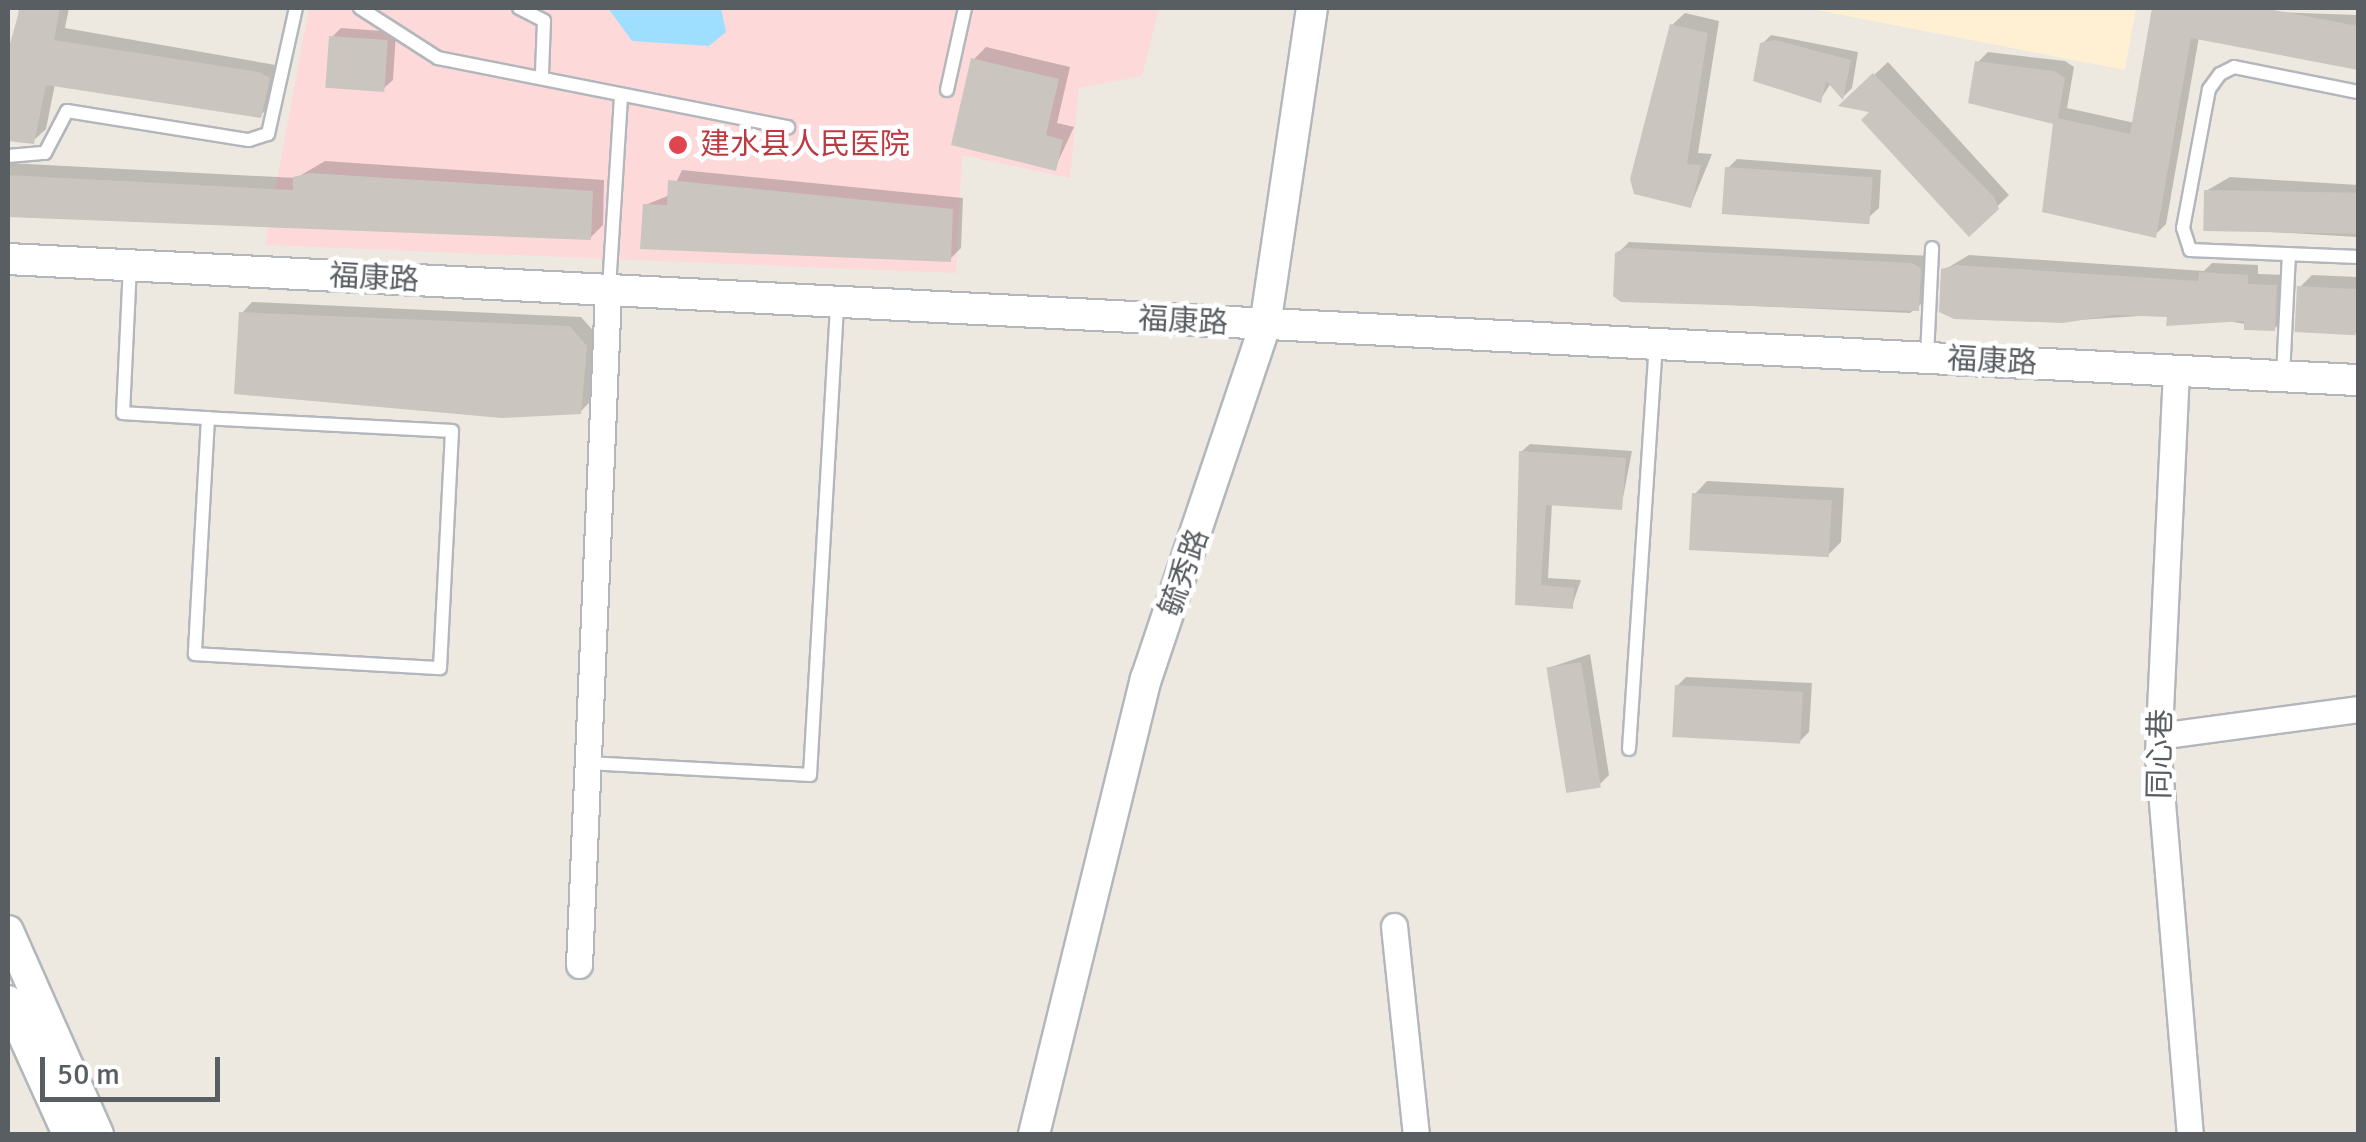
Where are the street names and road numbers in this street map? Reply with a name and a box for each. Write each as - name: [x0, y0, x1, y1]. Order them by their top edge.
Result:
- street label: 福康路: [328, 259, 420, 299]
- street label: 福康路: [1137, 302, 1229, 342]
- street label: 福康路: [1946, 342, 2038, 382]
- street label: 毓秀路: [1153, 525, 1217, 621]
- street label: 同心巷: [2142, 709, 2180, 799]

